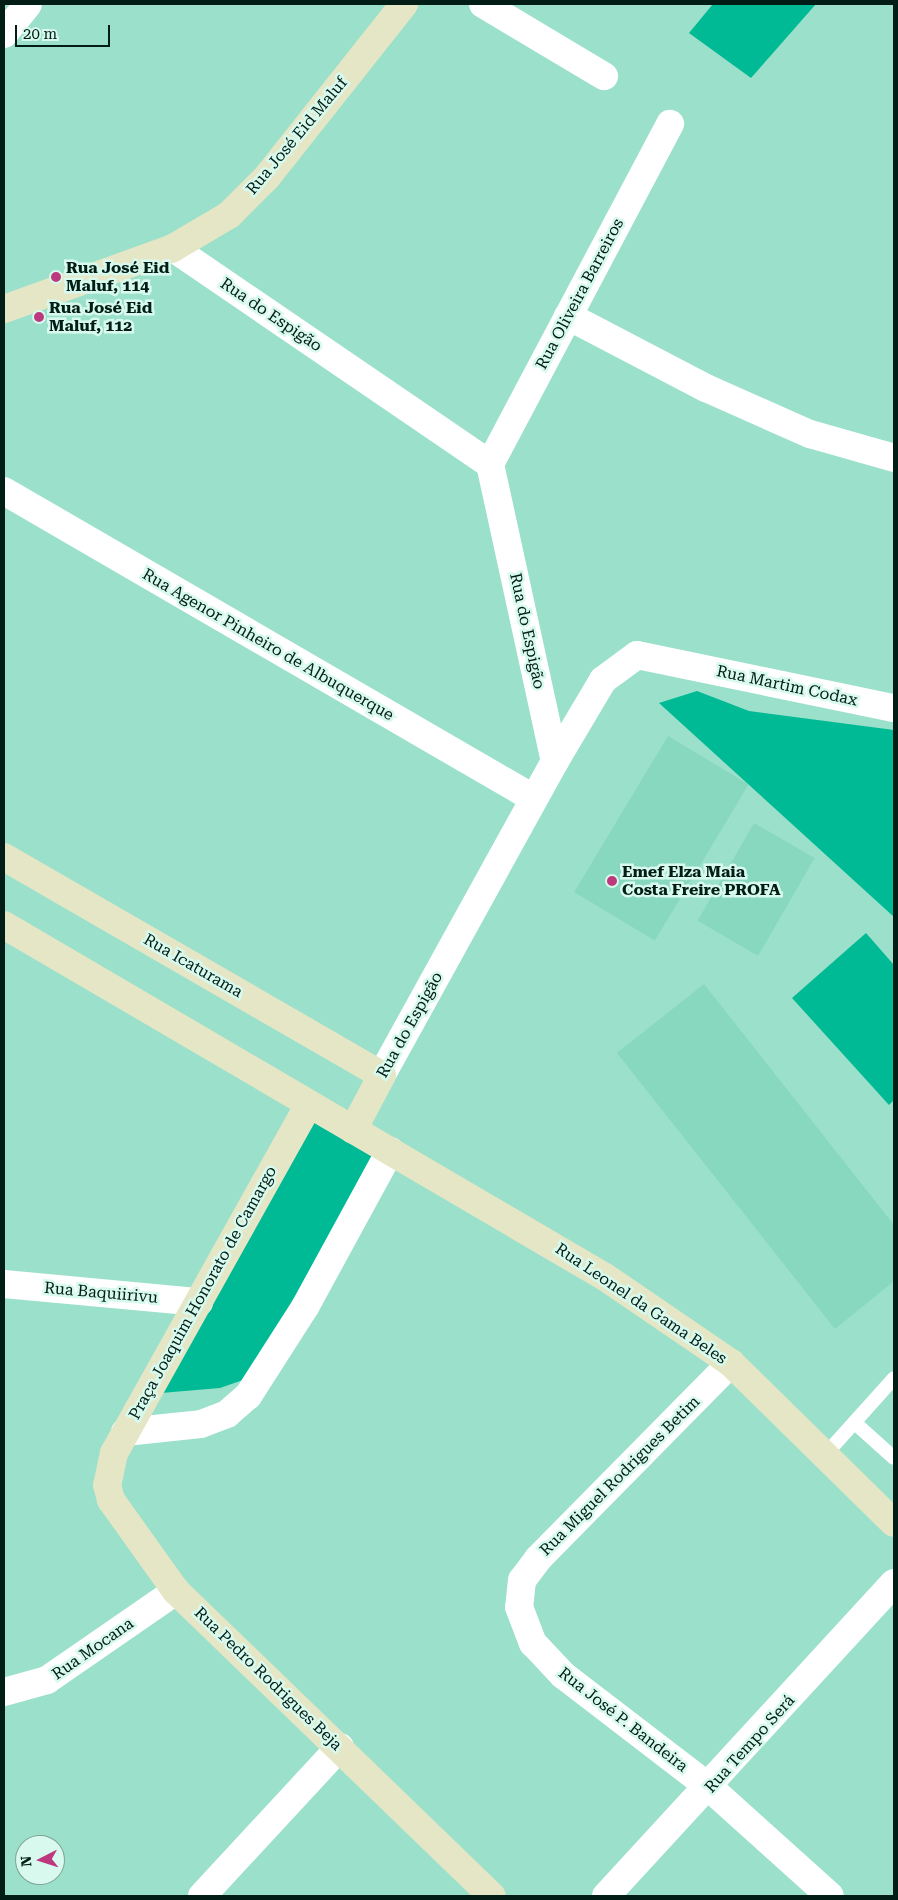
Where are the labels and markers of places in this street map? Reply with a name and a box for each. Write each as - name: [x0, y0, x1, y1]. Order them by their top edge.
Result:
- place label: Rua José Eid Maluf, 114: [66, 258, 169, 296]
- marker: Rua José Eid Maluf, 114: [50, 271, 62, 283]
- place label: Rua José Eid Maluf, 112: [49, 298, 152, 336]
- marker: Rua José Eid Maluf, 112: [33, 311, 45, 323]
- place label: Emef Elza Maia Costa Freire PROFA: [622, 862, 780, 900]
- marker: Emef Elza Maia Costa Freire PROFA: [606, 875, 618, 887]

